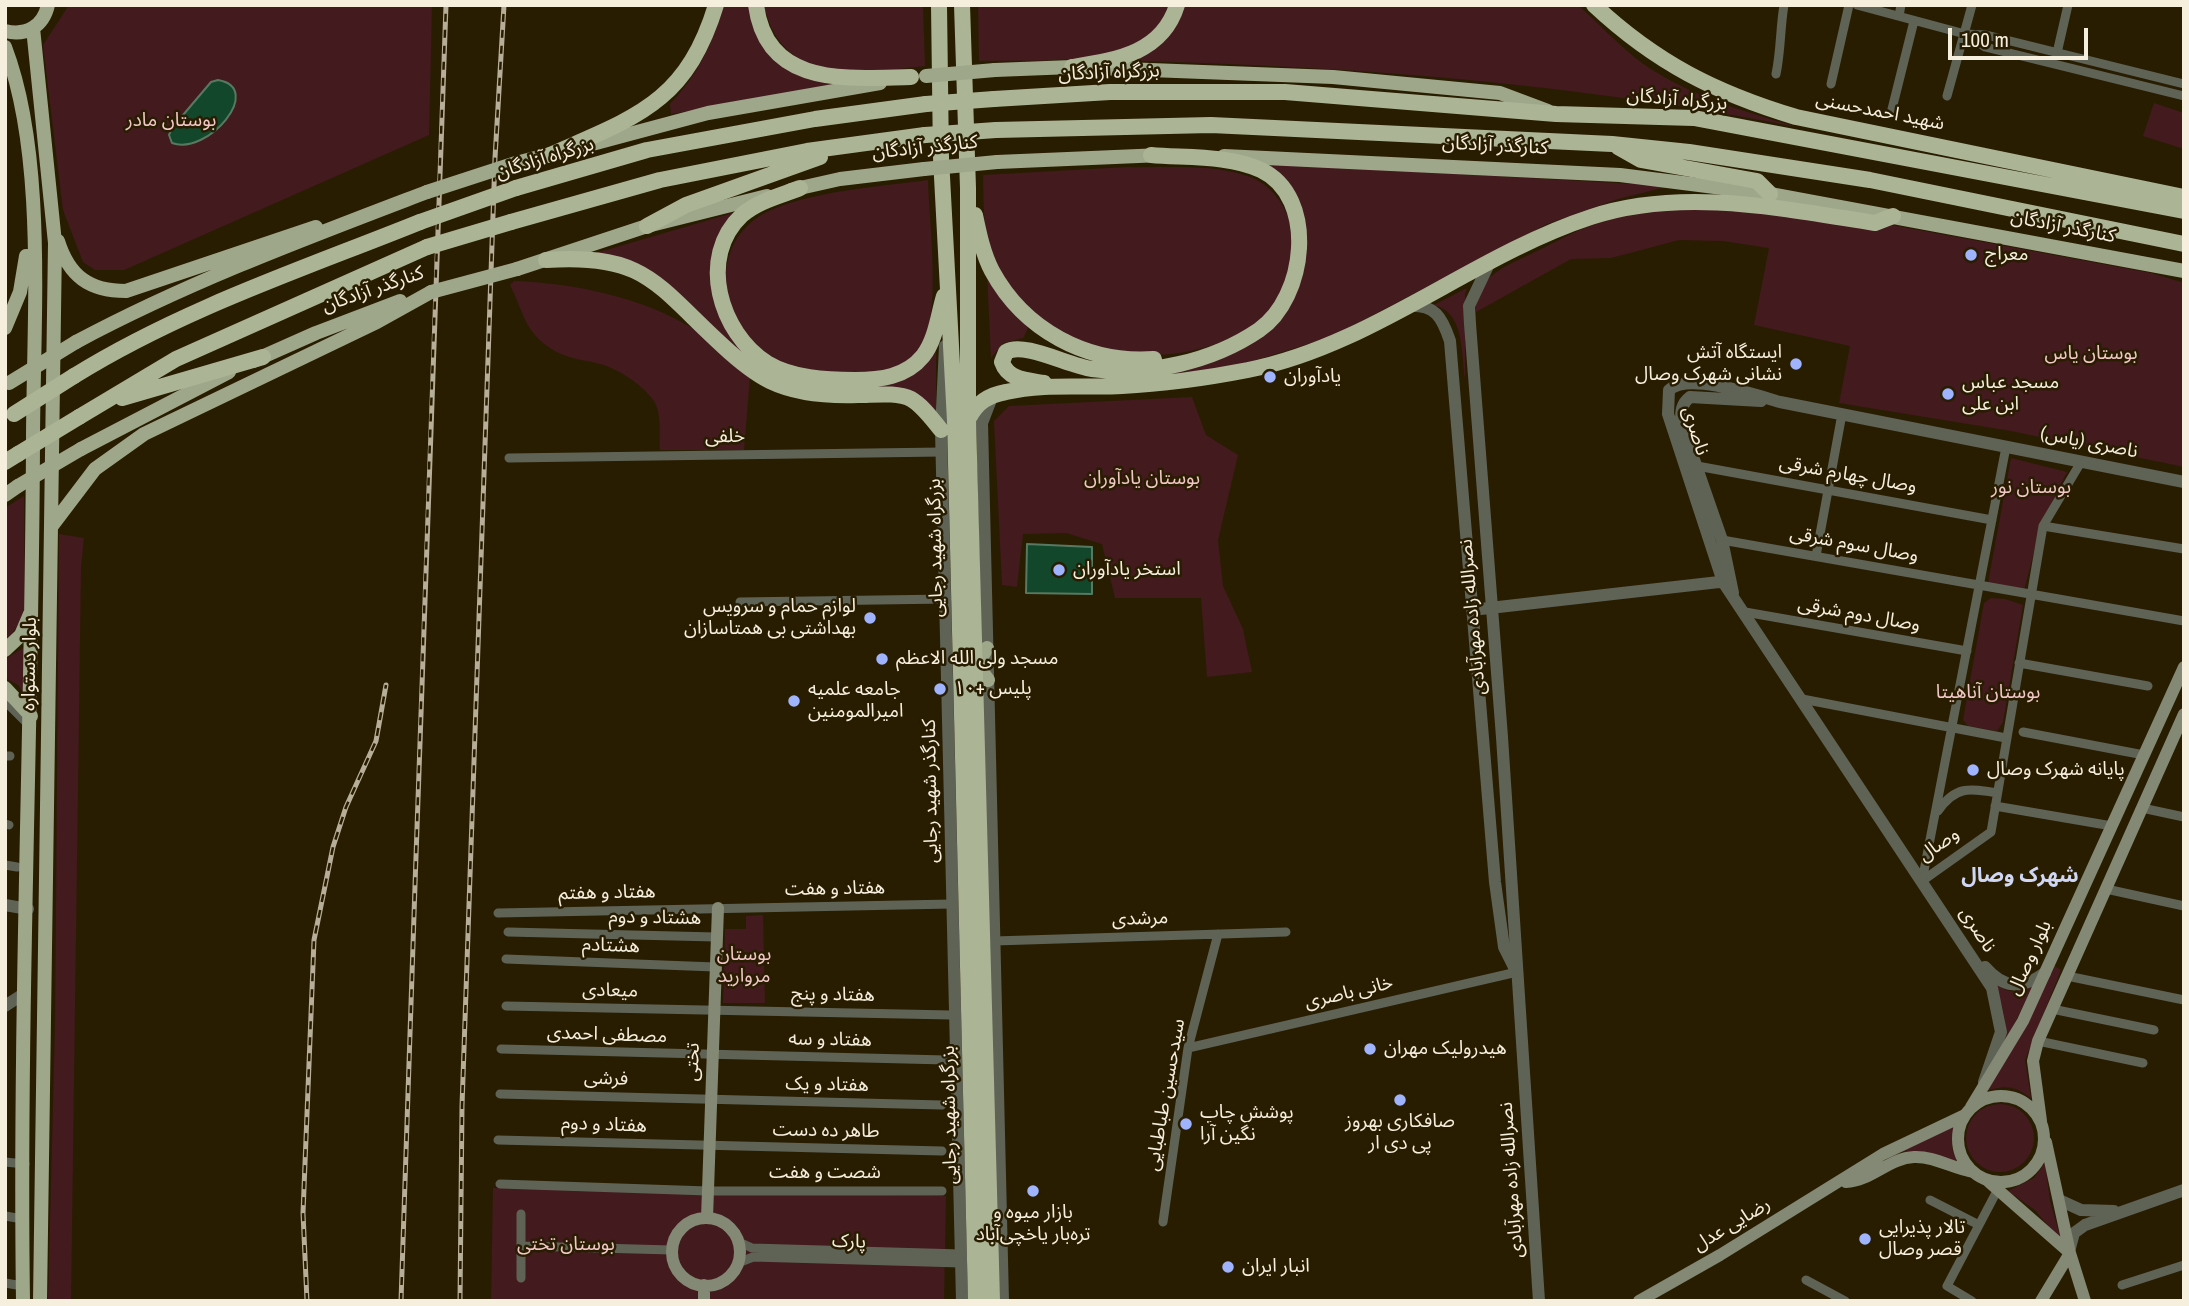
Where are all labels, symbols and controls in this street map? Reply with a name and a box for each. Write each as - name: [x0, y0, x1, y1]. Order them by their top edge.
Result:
- scale bar: [1951, 14, 2091, 58]
- text: 100 m: [1961, 25, 2009, 54]
- street label: بزرگراه آزادگان: [1058, 60, 1160, 86]
- street label: بزرگراه آزادگان: [1626, 84, 1728, 116]
- street label: شهید احمدحسنی: [1814, 88, 1946, 136]
- park label: بوستان مادر: [126, 110, 216, 132]
- street label: کنارگذر آزادگان: [871, 131, 979, 165]
- street label: کنارگذر آزادگان: [1441, 132, 1549, 160]
- street label: بزرگراه آزادگان: [493, 133, 597, 185]
- street label: کنارگذر آزادگان: [2009, 206, 2117, 248]
- place label: معراج: [1985, 244, 2029, 266]
- marker: معراج: [1963, 247, 1979, 263]
- street label: کنارگذر آزادگان: [319, 262, 427, 318]
- place label: ایستگاه آتش نشانی شهرک وصال: [1635, 342, 1782, 386]
- park label: بوستان یاس: [2044, 343, 2138, 365]
- marker: ایستگاه آتش نشانی شهرک وصال: [1788, 356, 1804, 372]
- place label: یادآوران: [1284, 366, 1341, 388]
- marker: یادآوران: [1262, 369, 1278, 385]
- place label: مسجد عباس ابن علی: [1962, 372, 2059, 416]
- marker: مسجد عباس ابن علی: [1940, 386, 1956, 402]
- street label: ناصری: [1677, 404, 1713, 458]
- street label: ناصری (یاس): [2038, 422, 2140, 464]
- street label: خلفی: [705, 425, 745, 449]
- street label: وصال چهارم شرقی: [1778, 452, 1918, 498]
- park label: بوستان یادآوران: [1084, 468, 1200, 490]
- park label: بوستان نور: [1991, 477, 2071, 499]
- street label: بزرگراه شهید رجایی: [923, 478, 949, 618]
- street label: وصال سوم شرقی: [1788, 522, 1920, 568]
- street label: نصرالله زاده مهرآبادی: [1455, 538, 1491, 696]
- place label: استخر یادآوران: [1073, 559, 1181, 581]
- marker: استخر یادآوران: [1051, 562, 1067, 578]
- street label: وصال دوم شرقی: [1796, 593, 1922, 637]
- place label: لوازم حمام و سرویس بهداشتی بی همتاسازان: [684, 596, 856, 640]
- marker: لوازم حمام و سرویس بهداشتی بی همتاسازان: [862, 610, 878, 626]
- street label: بلوار دستواره: [18, 617, 42, 711]
- place label: مسجد ولی الله الاعظم: [896, 648, 1058, 670]
- marker: مسجد ولی الله الاعظم: [874, 651, 890, 667]
- place label: پلیس +۱۰: [954, 678, 1032, 700]
- place label: جامعه علمیه امیرالمومنین: [808, 679, 903, 723]
- marker: پلیس +۱۰: [932, 681, 948, 697]
- park label: بوستان آناهیتا: [1936, 682, 2040, 704]
- marker: جامعه علمیه امیرالمومنین: [786, 693, 802, 709]
- street label: کنارگذر شهید رجایی: [918, 719, 944, 863]
- place label: پایانه شهرک وصال: [1987, 759, 2125, 781]
- marker: پایانه شهرک وصال: [1965, 762, 1981, 778]
- street label: وصال: [1914, 823, 1964, 867]
- district label: شهرک وصال: [1961, 863, 2079, 889]
- street label: هفتاد و هفت: [785, 877, 885, 901]
- street label: هفتاد و هفتم: [558, 881, 656, 905]
- street label: ناصری: [1954, 903, 2000, 957]
- street label: هشتاد و دوم: [608, 906, 702, 930]
- street label: مرشدی: [1111, 907, 1169, 931]
- street label: بلوار وصال: [2003, 917, 2057, 999]
- street label: هشتادم: [582, 934, 640, 958]
- park label: بوستان مروارید: [717, 944, 771, 988]
- street label: خانی باصری: [1303, 972, 1395, 1014]
- street label: میعادی: [582, 979, 638, 1003]
- street label: هفتاد و پنج: [791, 983, 875, 1007]
- street label: سیدحسین طباطبایی: [1141, 1017, 1191, 1173]
- street label: مصطفی احمدی: [546, 1022, 668, 1048]
- street label: هفتاد و سه: [788, 1028, 872, 1052]
- place label: هیدرولیک مهران: [1384, 1038, 1507, 1060]
- marker: هیدرولیک مهران: [1362, 1041, 1378, 1057]
- street label: تختی: [681, 1042, 705, 1082]
- street label: بزرگراه شهید رجایی: [937, 1045, 963, 1185]
- street label: فرشی: [583, 1067, 629, 1091]
- street label: هفتاد و یک: [785, 1073, 869, 1097]
- marker: صافکاری بهروز پی دی ار: [1392, 1092, 1408, 1108]
- street label: نصرالله زاده مهرآبادی: [1495, 1101, 1529, 1259]
- place label: پوشش چاپ نگین آرا: [1200, 1102, 1294, 1146]
- place label: صافکاری بهروز پی دی ار: [1345, 1111, 1455, 1155]
- street label: هفتاد و دوم: [561, 1112, 647, 1138]
- marker: پوشش چاپ نگین آرا: [1178, 1116, 1194, 1132]
- street label: طاهر ده دست: [772, 1119, 880, 1143]
- street label: شصت و هفت: [769, 1162, 881, 1184]
- marker: بازار میوه و تره‌بار یاخچی‌آباد: [1025, 1183, 1041, 1199]
- street label: رضایی عدل: [1689, 1193, 1775, 1257]
- place label: بازار میوه و تره‌بار یاخچی‌آباد: [976, 1202, 1090, 1246]
- place label: تالار پذیرایی قصر وصال: [1879, 1217, 1965, 1261]
- street label: پارک: [832, 1230, 866, 1254]
- marker: تالار پذیرایی قصر وصال: [1857, 1231, 1873, 1247]
- park label: بوستان تختی: [517, 1234, 615, 1256]
- place label: انبار ایران: [1242, 1256, 1310, 1278]
- marker: انبار ایران: [1220, 1259, 1236, 1275]

